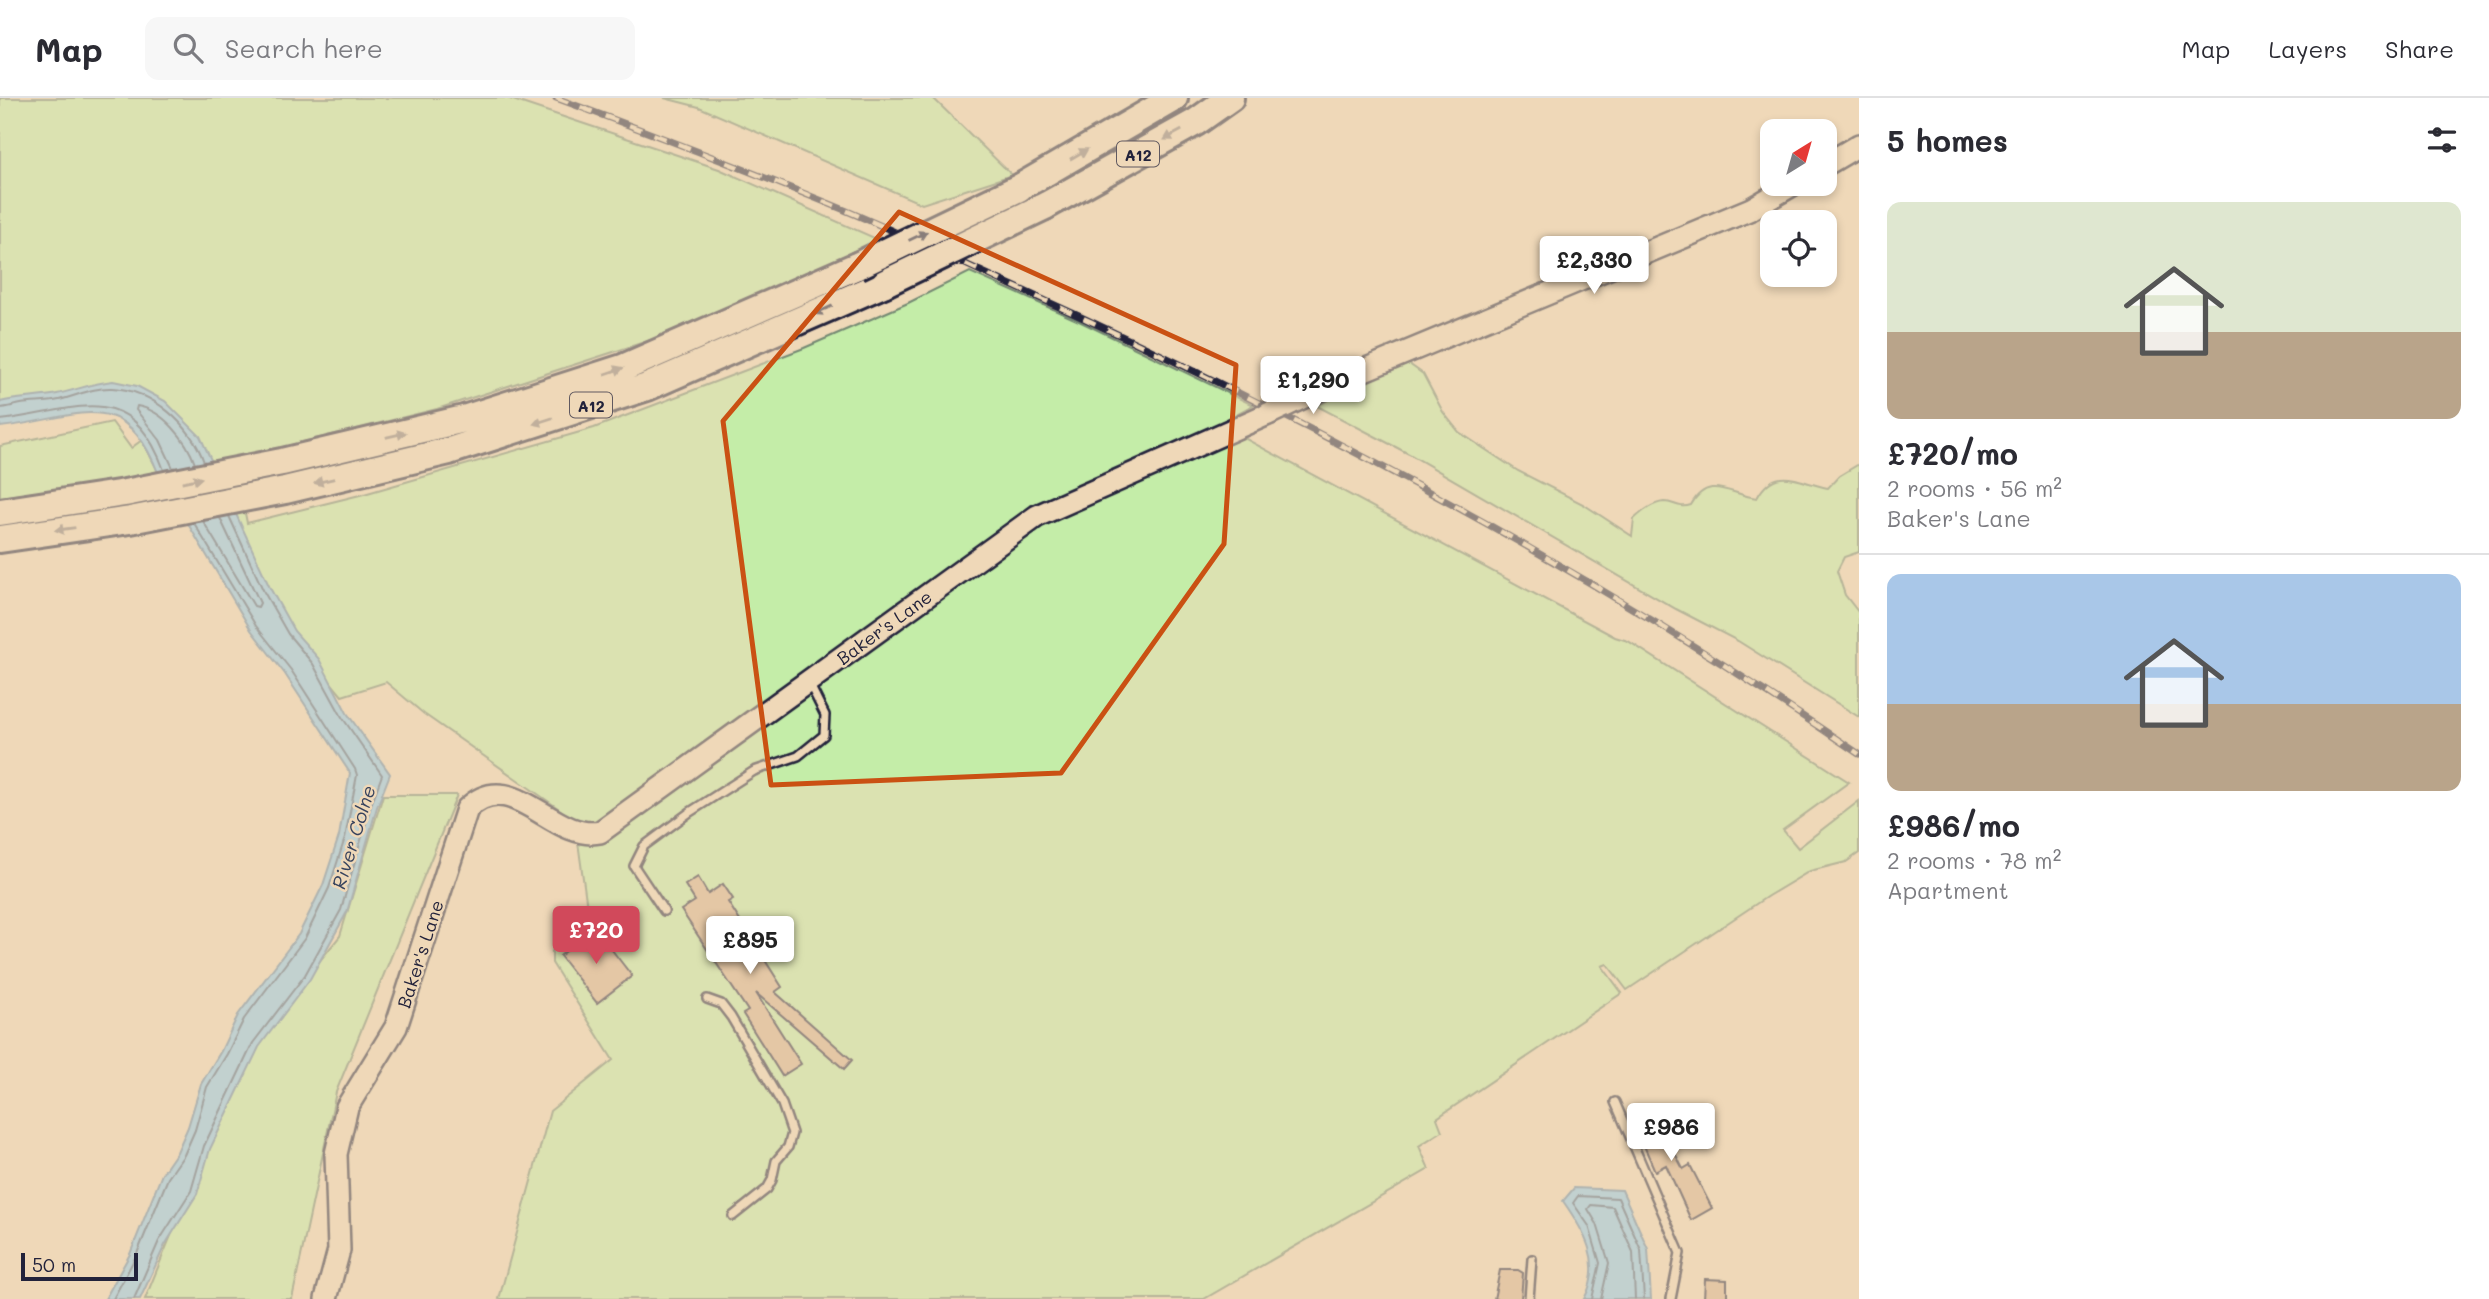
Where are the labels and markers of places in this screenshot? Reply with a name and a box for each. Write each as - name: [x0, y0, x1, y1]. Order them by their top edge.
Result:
- pin: £2,330: [1537, 236, 1651, 296]
- pin: £1,290: [1256, 356, 1370, 416]
- pin: £720: [555, 906, 637, 966]
- pin: £895: [709, 916, 791, 976]
- pin: £986: [1630, 1104, 1712, 1163]

